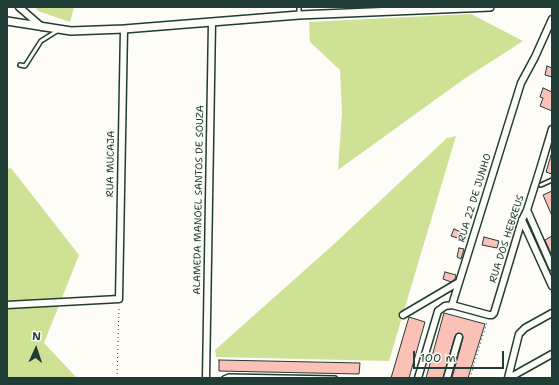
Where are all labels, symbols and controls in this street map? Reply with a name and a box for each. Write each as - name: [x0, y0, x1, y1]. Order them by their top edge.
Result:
- street label: ALAMEDA MANOEL SANTOS DE SOUZA: [191, 105, 207, 295]
- street label: RUA MUCAJA: [104, 131, 118, 197]
- street label: RUA 22 DE JUNHO: [456, 152, 494, 244]
- street label: RUA DOS HEBREUS: [487, 193, 527, 285]
- north arrow: [16, 329, 56, 369]
- text: N: [32, 329, 41, 344]
- scale bar: [415, 343, 506, 369]
- text: 100 m: [420, 350, 456, 366]

